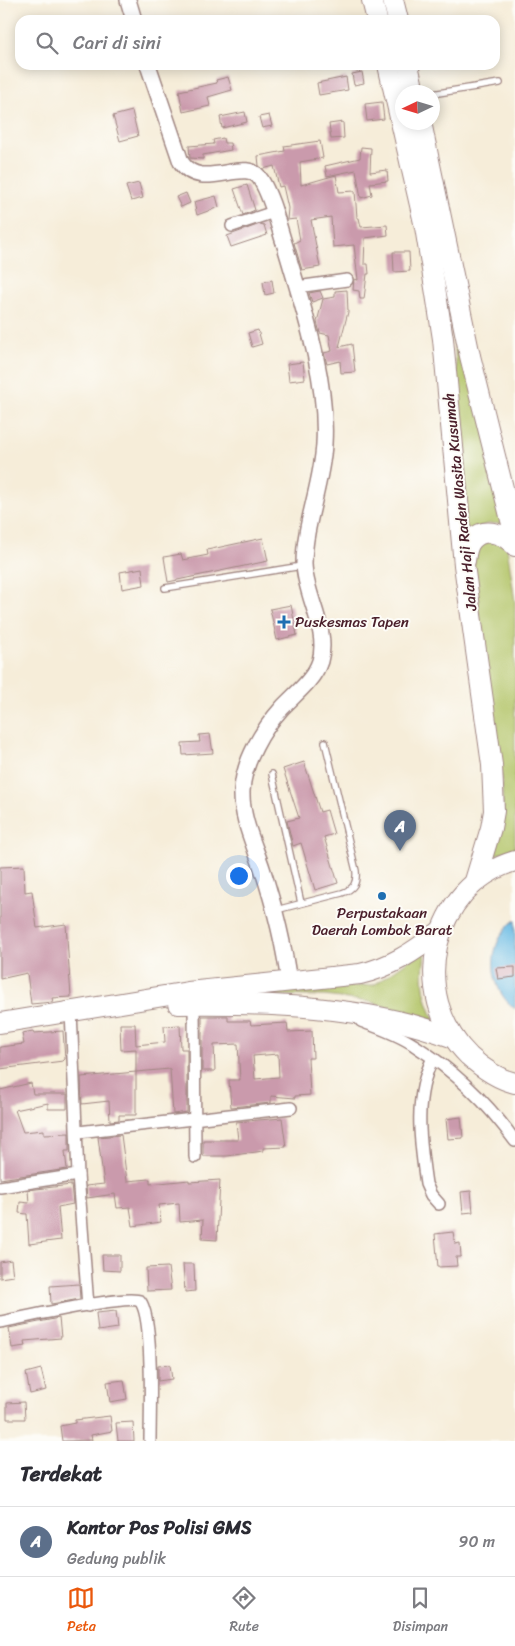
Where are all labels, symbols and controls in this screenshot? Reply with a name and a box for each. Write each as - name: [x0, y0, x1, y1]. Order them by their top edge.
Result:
- search box: [15, 15, 500, 70]
- text: Cari di sini: [73, 26, 161, 59]
- icon: search: [33, 29, 61, 57]
- north arrow: [395, 85, 440, 130]
- street label: Jalan Haji Raden Wasita Kusumah: [436, 392, 484, 613]
- place label: Puskesmas Tapen: [295, 609, 409, 635]
- marker: Puskesmas Tapen: [277, 615, 291, 629]
- pin: A: [384, 810, 416, 851]
- your location: [226, 863, 252, 889]
- marker: Perpustakaan Daerah Lombok Barat: [376, 890, 388, 902]
- place label: Perpustakaan Daerah Lombok Barat: [312, 900, 453, 943]
- text: Terdekat: [20, 1455, 102, 1493]
- text: Kantor Pos Polisi GMS: [67, 1511, 251, 1544]
- text: A: [31, 1527, 41, 1556]
- text: 90 m: [459, 1527, 495, 1556]
- text: Gedung publik: [67, 1544, 166, 1573]
- tab: Peta: [67, 1584, 96, 1639]
- tab: Rute: [230, 1584, 259, 1639]
- tab: Disimpan: [393, 1584, 448, 1639]

